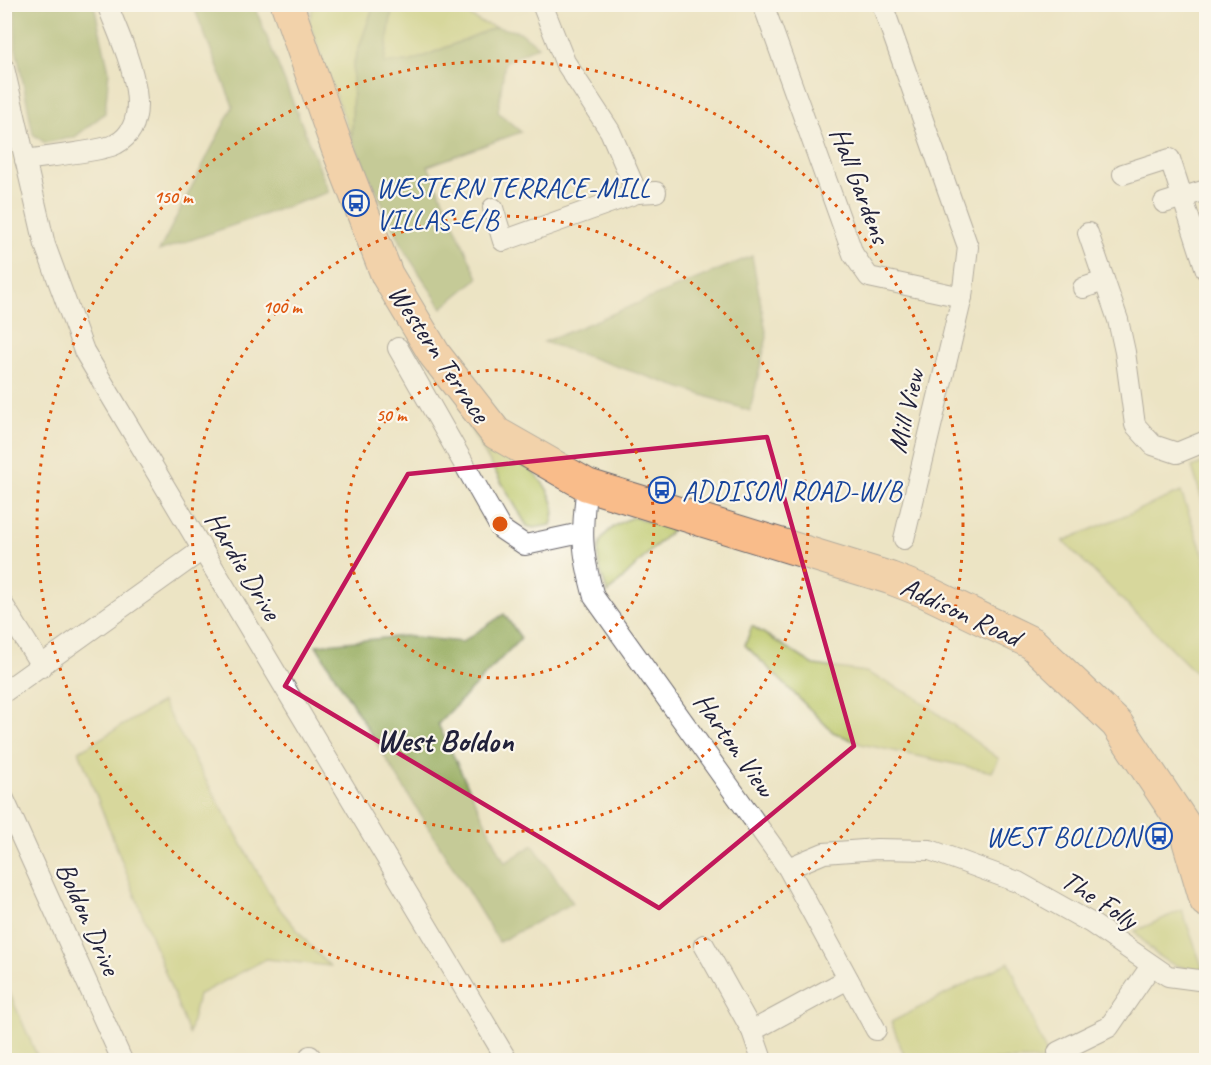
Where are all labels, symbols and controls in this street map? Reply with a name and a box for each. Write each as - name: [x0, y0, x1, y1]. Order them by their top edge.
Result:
- street label: Hall Gardens: [822, 122, 900, 251]
- place label: WESTERN TERRACE-MILL VILLAS-E/B: [376, 170, 651, 237]
- text: 150 m: [154, 186, 194, 208]
- bus stop icon: WESTERN TERRACE-MILL VILLAS-E/B: [341, 188, 371, 218]
- street label: Western Terrace: [381, 278, 499, 430]
- text: 100 m: [263, 296, 303, 318]
- street label: Mill View: [879, 364, 933, 456]
- text: 50 m: [376, 404, 408, 426]
- place label: ADDISON ROAD-W/B: [682, 473, 904, 508]
- bus stop icon: ADDISON ROAD-W/B: [647, 475, 677, 505]
- street label: Hardie Drive: [198, 505, 291, 627]
- centre of rings: [490, 514, 510, 534]
- street label: Addison Road: [895, 569, 1030, 656]
- street label: Harton View: [686, 685, 785, 805]
- district label: West Boldon: [377, 720, 515, 761]
- place label: WEST BOLDON: [986, 819, 1144, 854]
- bus stop icon: WEST BOLDON: [1144, 821, 1174, 851]
- street label: Boldon Drive: [48, 856, 130, 982]
- street label: The Folly: [1055, 862, 1146, 938]

